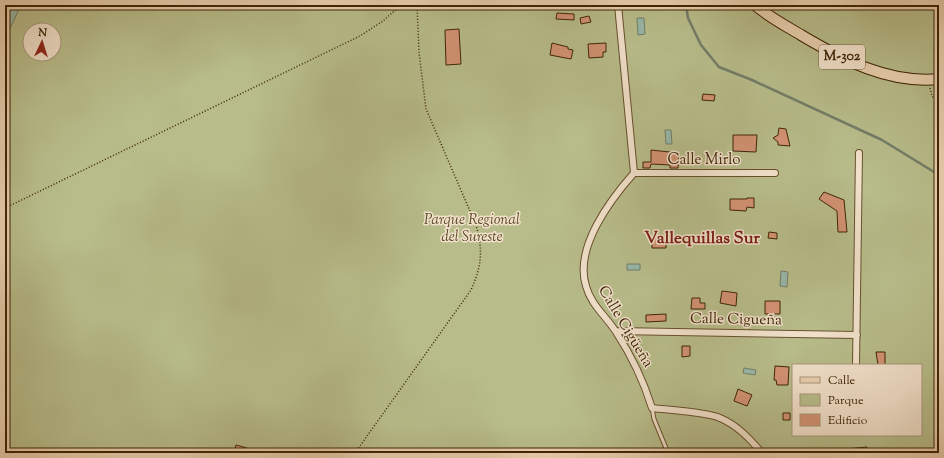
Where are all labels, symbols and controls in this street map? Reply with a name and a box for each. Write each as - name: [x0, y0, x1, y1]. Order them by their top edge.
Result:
- north arrow: [22, 22, 62, 62]
- text: N: [37, 25, 48, 41]
- road number: M-302: [819, 45, 865, 69]
- street label: Calle Mirlo: [668, 150, 740, 171]
- park label: Parque Regional del Sureste: [424, 210, 520, 248]
- district label: Vallequillas Sur: [644, 227, 760, 251]
- street label: Calle Cigüeña: [592, 282, 658, 372]
- street label: Calle Cigueña: [690, 309, 782, 331]
- legend: [792, 364, 922, 436]
- text: Calle: [828, 372, 856, 390]
- text: Parque: [828, 392, 864, 410]
- text: Edificio: [828, 412, 868, 430]

